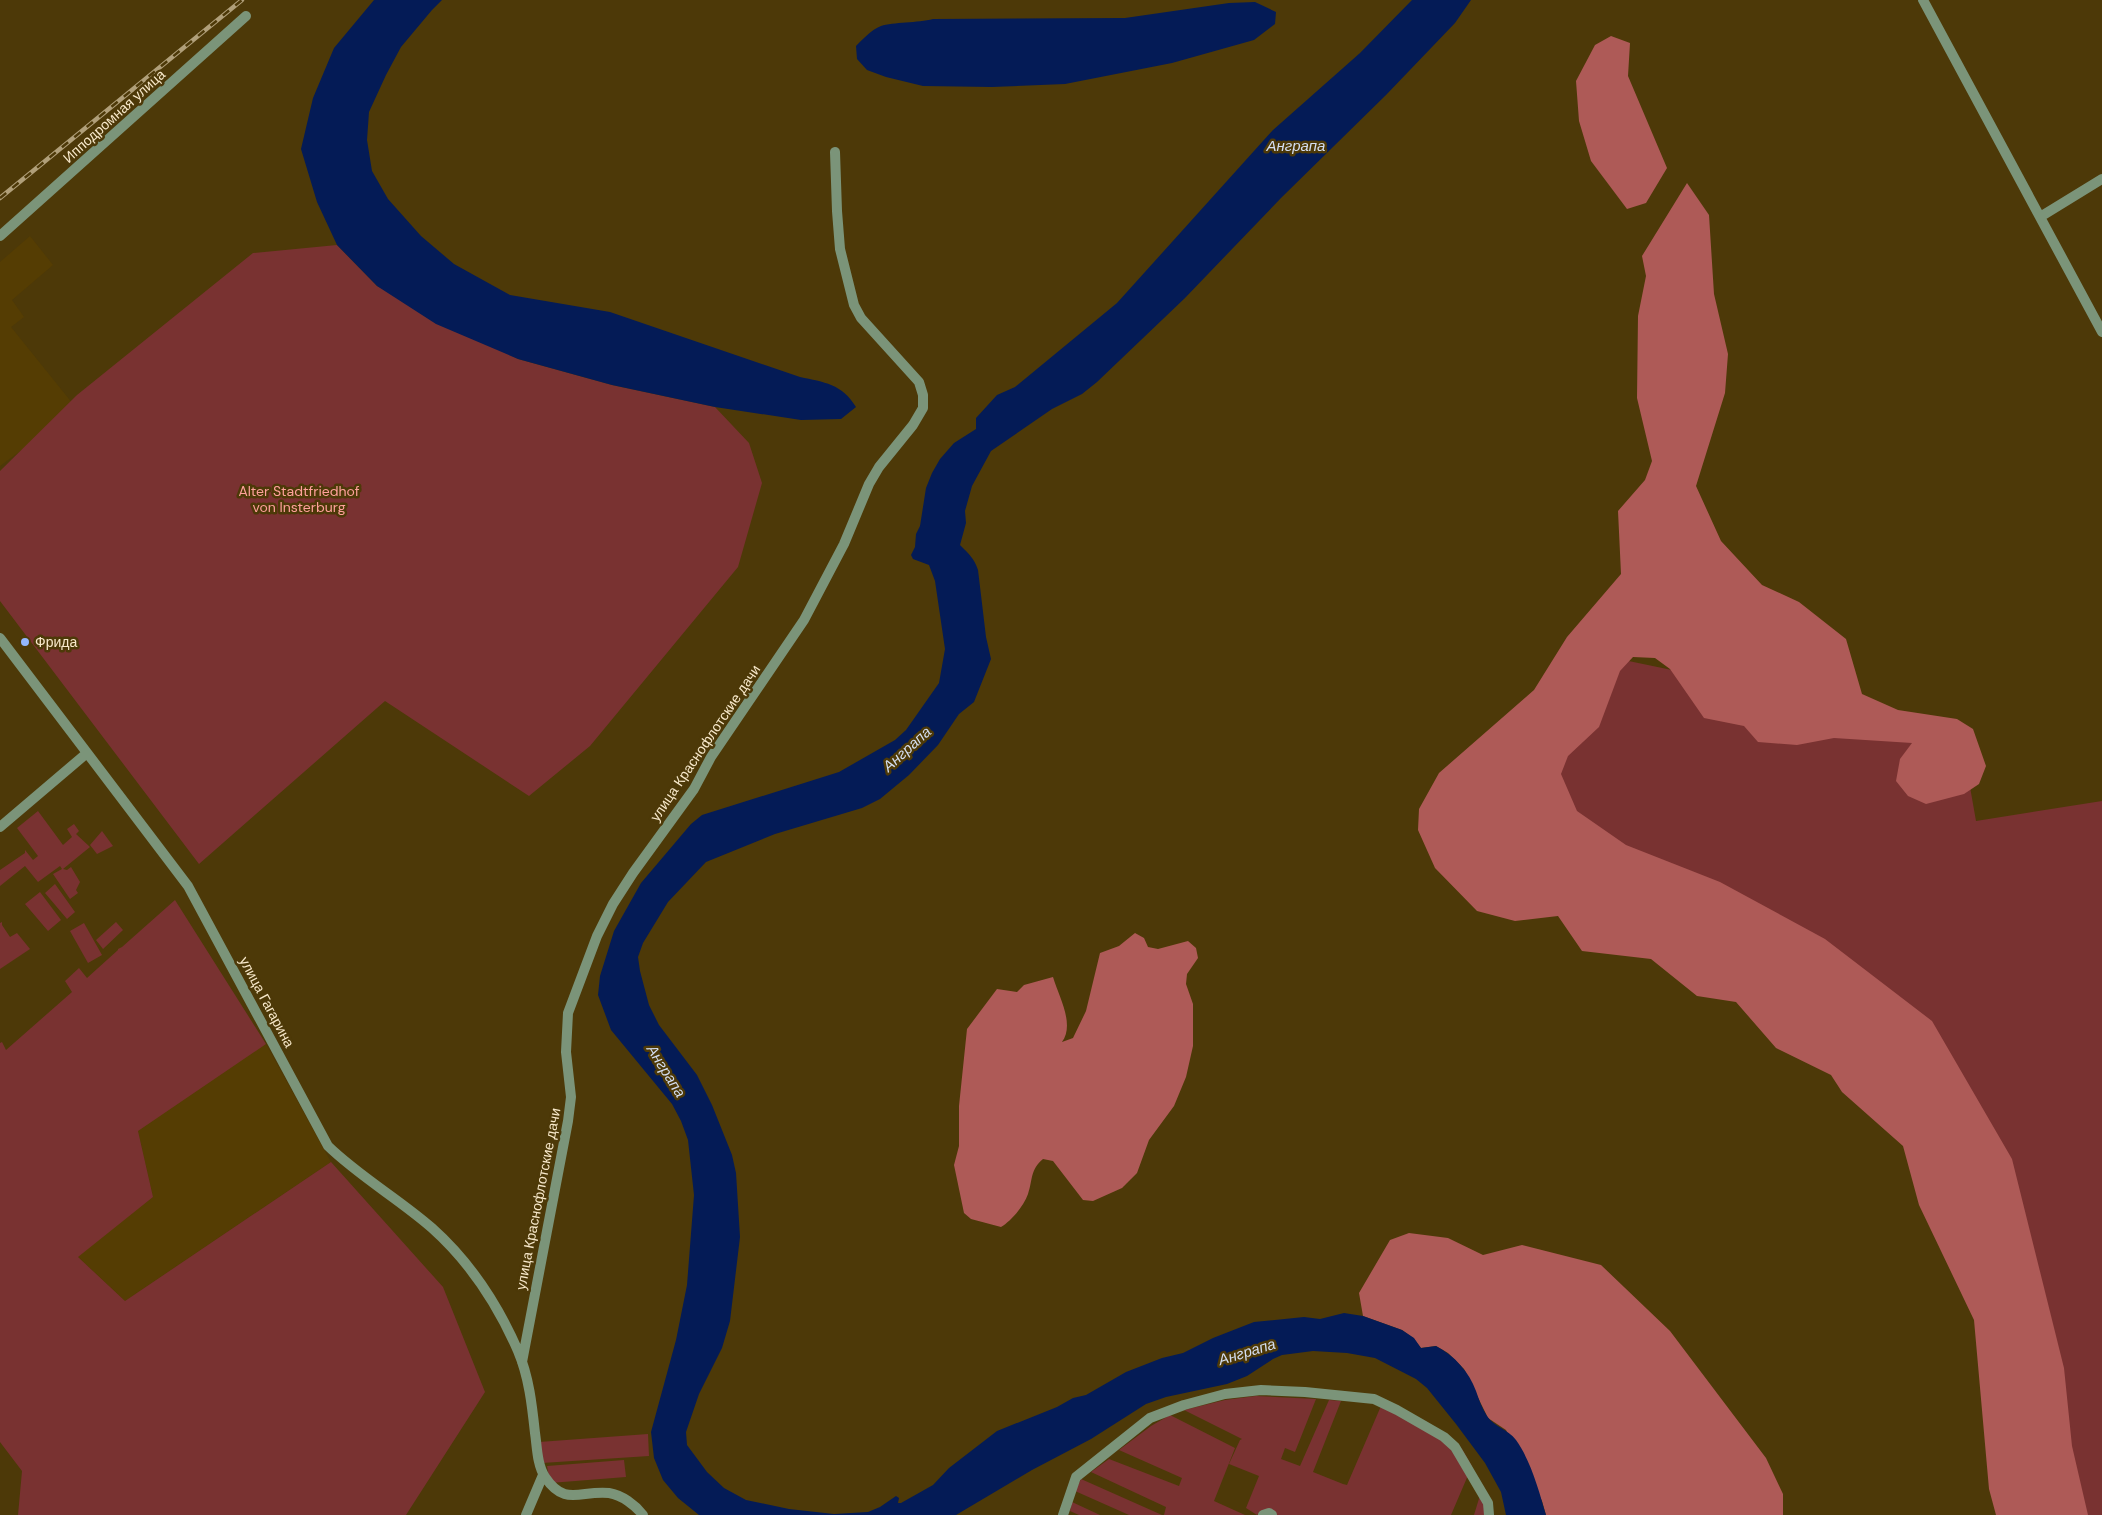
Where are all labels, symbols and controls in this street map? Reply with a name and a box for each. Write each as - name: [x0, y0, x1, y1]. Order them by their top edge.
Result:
- street label: Ипподромная улица: [59, 65, 169, 167]
- water label: Анграпа: [1266, 136, 1325, 156]
- park label: Alter Stadtfriedhof von Insterburg: [238, 482, 360, 516]
- place label: Фрида: [35, 633, 77, 651]
- marker: Фрида: [19, 636, 31, 648]
- street label: улица Краснофлотские дачи: [646, 661, 764, 825]
- water label: Анграпа: [878, 722, 936, 777]
- street label: улица Гагарина: [235, 953, 299, 1051]
- water label: Анграпа: [641, 1040, 690, 1101]
- street label: улица Краснофлотские дачи: [512, 1107, 564, 1291]
- water label: Анграпа: [1215, 1334, 1278, 1370]

